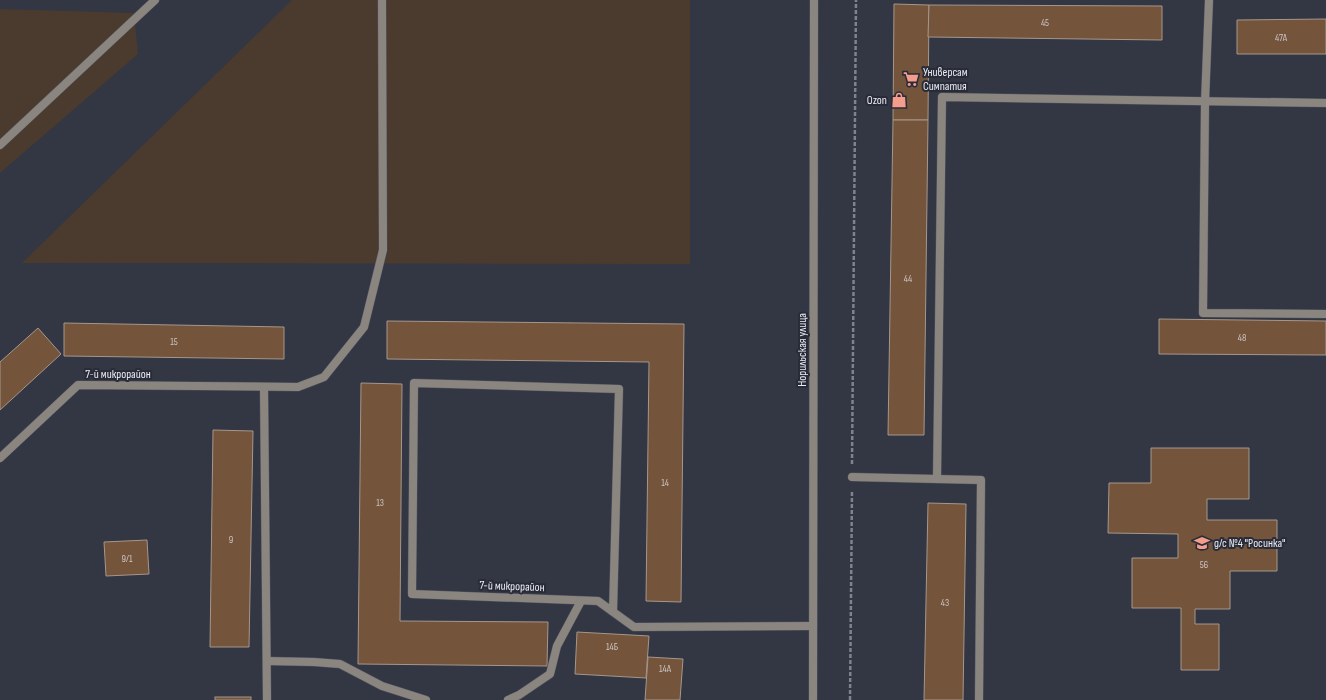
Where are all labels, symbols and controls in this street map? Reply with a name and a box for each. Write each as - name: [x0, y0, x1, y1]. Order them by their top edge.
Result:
- house number: 45: [1041, 17, 1049, 29]
- house number: 47А: [1275, 32, 1288, 44]
- place label: Универсам Симпатия: [923, 65, 968, 94]
- supermarket icon: Универсам Симпатия: [902, 70, 920, 88]
- shop icon: Ozon: [890, 91, 908, 109]
- place label: Ozon: [867, 93, 887, 108]
- house number: 44: [904, 273, 912, 285]
- street label: Норильская улица: [795, 313, 810, 387]
- house number: 48: [1238, 332, 1246, 344]
- house number: 15: [170, 336, 178, 348]
- street label: 7-й микрорайон: [85, 367, 151, 382]
- house number: 14: [661, 477, 669, 489]
- house number: 13: [376, 497, 384, 509]
- house number: 9: [229, 534, 233, 546]
- school or university icon: д/с №4 "Росинка": [1193, 534, 1211, 552]
- place label: д/с №4 "Росинка": [1214, 536, 1286, 551]
- house number: 9/1: [122, 553, 133, 565]
- house number: 56: [1200, 559, 1208, 571]
- street label: 7-й микрорайон: [479, 578, 545, 595]
- house number: 43: [941, 597, 949, 609]
- house number: 14Б: [606, 641, 619, 653]
- house number: 14А: [659, 663, 672, 675]

